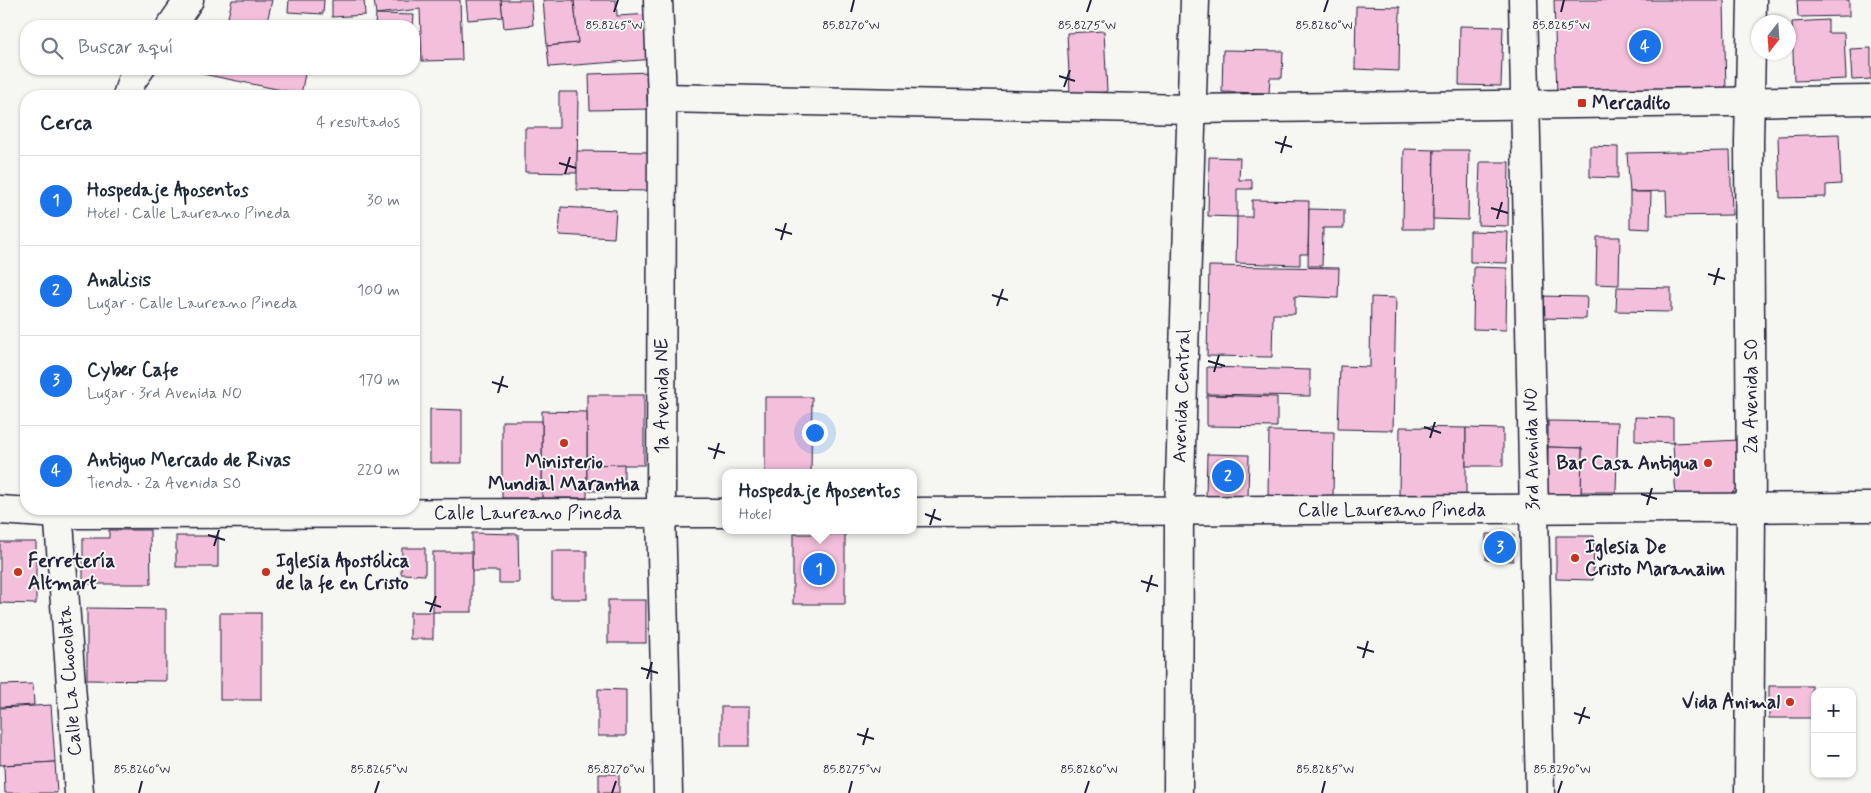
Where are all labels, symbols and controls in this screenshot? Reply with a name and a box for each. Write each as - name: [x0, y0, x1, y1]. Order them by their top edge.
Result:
- north arrow: [1751, 15, 1796, 60]
- text: 85.8265°W: [586, 18, 643, 34]
- text: 85.8270°W: [822, 18, 880, 34]
- text: 85.8275°W: [1058, 18, 1116, 34]
- text: 85.8280°W: [1295, 18, 1353, 34]
- text: 85.8285°W: [1532, 18, 1590, 34]
- search box: [20, 20, 420, 75]
- pin: 4: [1629, 27, 1661, 65]
- icon: search: [38, 34, 66, 62]
- text: Buscar aquí: [78, 35, 173, 60]
- place label: Mercadito: [1592, 91, 1670, 116]
- marker: Mercadito: [1576, 97, 1588, 109]
- text: Cerca: [40, 109, 93, 137]
- text: 4 resultados: [316, 112, 400, 133]
- text: Hospedaje Aposentos: [87, 178, 249, 203]
- text: 1: [52, 190, 60, 211]
- text: 30 m: [367, 190, 400, 211]
- text: Hotel · Calle Laureano Pineda: [87, 203, 291, 224]
- text: Analisis: [87, 268, 151, 293]
- text: 2: [52, 280, 60, 301]
- text: 100 m: [357, 280, 400, 301]
- text: Lugar · Calle Laureano Pineda: [87, 293, 298, 314]
- street label: Avenida Central: [1167, 328, 1197, 463]
- street label: 1a Avenida NE: [650, 338, 675, 454]
- street label: 2a Avenida SO: [1739, 338, 1764, 454]
- text: Cyber Cafe: [87, 358, 178, 383]
- text: 3: [52, 370, 60, 391]
- text: 170 m: [358, 370, 400, 391]
- text: Lugar · 3rd Avenida NO: [87, 383, 242, 404]
- street label: 3rd Avenida NO: [1518, 387, 1546, 511]
- your location: [802, 420, 828, 446]
- marker: Ministerio Mundial Marantha: [558, 437, 570, 449]
- text: Antiguo Mercado de Rivas: [87, 448, 291, 473]
- place label: Ministerio Mundial Marantha: [488, 450, 640, 497]
- place label: Bar Casa Antigua: [1557, 451, 1698, 477]
- pin: 2: [1212, 457, 1244, 495]
- marker: Bar Casa Antigua: [1702, 457, 1714, 469]
- text: 4: [51, 460, 61, 481]
- text: 220 m: [357, 460, 400, 481]
- popup: [722, 469, 917, 534]
- text: Tienda · 2a Avenida SO: [87, 473, 241, 494]
- text: Hospedaje Aposentos: [739, 479, 900, 504]
- street label: Calle Laureano Pineda: [1298, 498, 1486, 523]
- street label: Calle Laureano Pineda: [434, 501, 622, 526]
- text: Hotel: [739, 504, 771, 525]
- pin: 3: [1484, 528, 1516, 566]
- place label: Iglesia De Cristo Maranaim: [1585, 535, 1725, 582]
- place label: Ferretería Altmart: [28, 549, 115, 596]
- place label: Iglesia Apostólica de la fe en Cristo: [276, 549, 410, 596]
- pin: 1: [803, 550, 835, 588]
- marker: Iglesia De Cristo Maranaim: [1569, 552, 1581, 564]
- marker: Ferretería Altmart: [12, 566, 24, 578]
- marker: Iglesia Apostólica de la fe en Cristo: [260, 566, 272, 578]
- street label: Calle La Chocolata: [52, 604, 88, 757]
- map controls: [1811, 688, 1856, 778]
- button: +: [1811, 688, 1856, 733]
- place label: Vida Animal: [1682, 690, 1780, 715]
- marker: Vida Animal: [1784, 696, 1796, 708]
- button: −: [1811, 733, 1856, 778]
- text: 85.8260°W: [114, 762, 170, 778]
- text: 85.8265°W: [351, 762, 408, 778]
- text: 85.8270°W: [587, 762, 645, 778]
- text: 85.8275°W: [823, 762, 881, 778]
- text: 85.8280°W: [1060, 762, 1118, 778]
- text: 85.8285°W: [1296, 762, 1354, 778]
- text: 85.8290°W: [1533, 762, 1591, 778]

